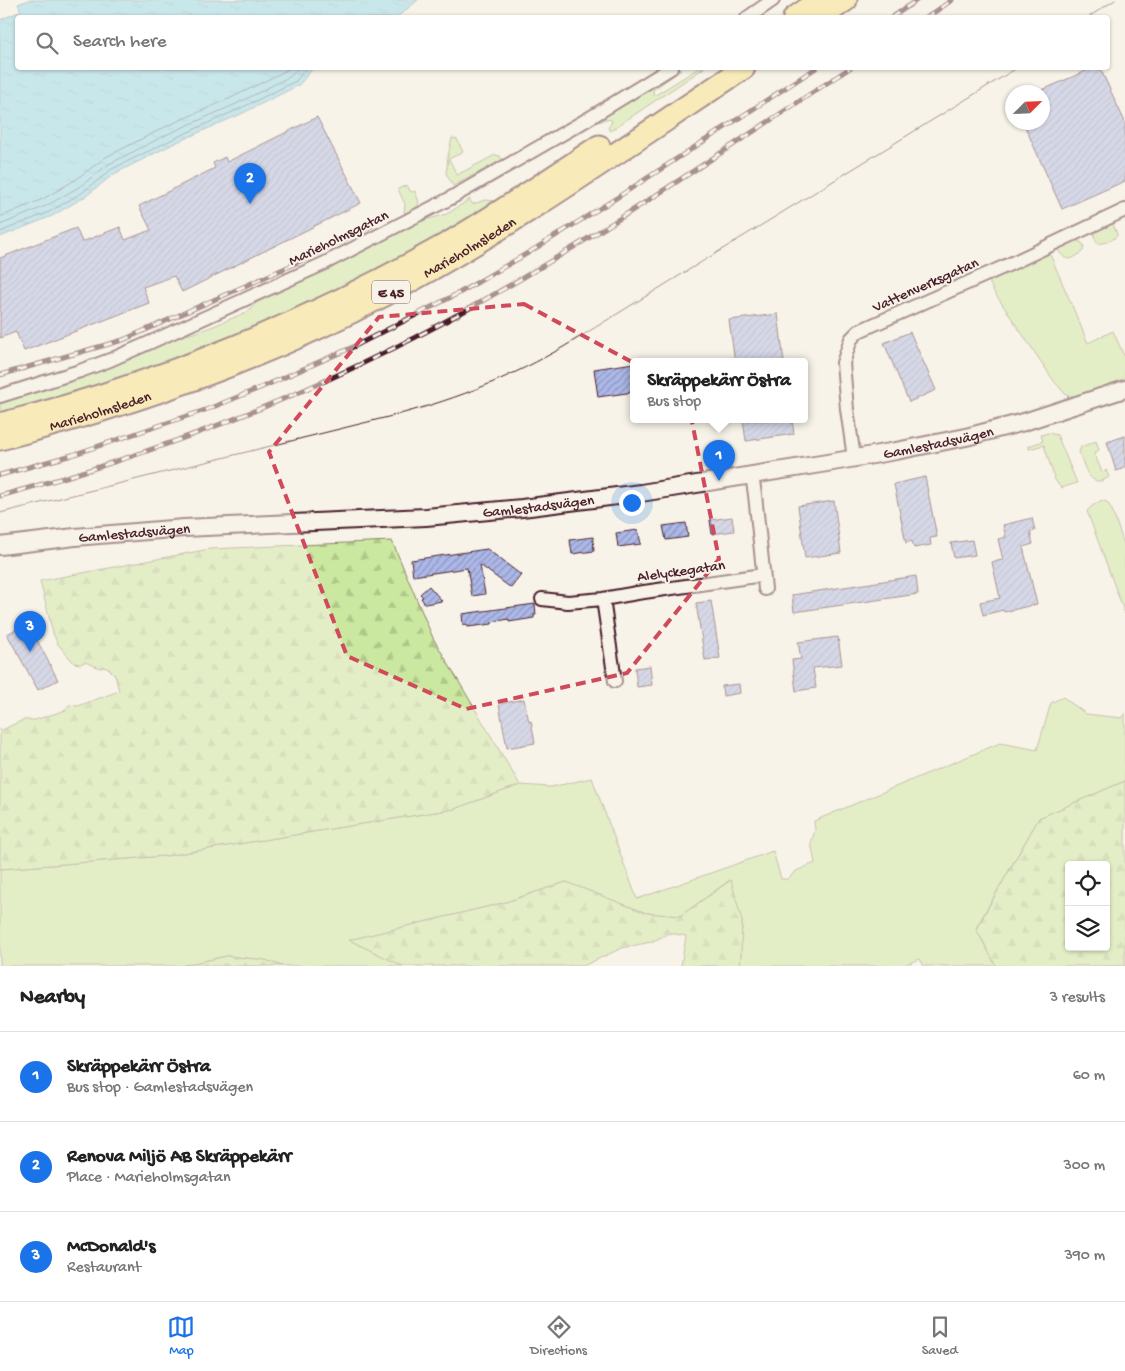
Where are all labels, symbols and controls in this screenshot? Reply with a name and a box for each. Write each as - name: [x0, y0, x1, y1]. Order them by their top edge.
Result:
- search box: [15, 15, 1110, 70]
- icon: search: [33, 29, 61, 57]
- text: Search here: [73, 31, 167, 54]
- north arrow: [1005, 85, 1050, 130]
- pin: 2: [234, 163, 266, 204]
- street label: Marieholmsgatan: [286, 207, 392, 271]
- street label: Marieholmsleden: [420, 214, 520, 283]
- street label: Vattenverksgatan: [869, 254, 982, 318]
- road number: E 45: [372, 280, 410, 304]
- popup: [630, 358, 808, 423]
- text: Skräppekärr Östra: [647, 370, 791, 393]
- street label: Marieholmsleden: [48, 388, 154, 436]
- text: Bus stop: [647, 393, 701, 412]
- street label: Gamlestadsvägen: [882, 423, 996, 464]
- pin: 1: [703, 440, 735, 481]
- your location: [619, 490, 645, 516]
- street label: Gamlestadsvägen: [482, 492, 595, 523]
- street label: Gamlestadsvägen: [78, 521, 191, 548]
- street label: Alelyckegatan: [636, 557, 726, 587]
- pin: 3: [14, 611, 46, 652]
- map controls: [1065, 861, 1110, 951]
- button: locate: [1065, 861, 1110, 906]
- button: layers: [1065, 906, 1110, 951]
- text: Nearby: [20, 986, 85, 1011]
- text: 3 results: [1050, 989, 1105, 1008]
- text: Skräppekärr Östra: [67, 1056, 211, 1079]
- text: 1: [33, 1067, 39, 1086]
- text: 60 m: [1073, 1067, 1105, 1086]
- text: Bus stop · Gamlestadsvägen: [67, 1079, 253, 1098]
- text: Renova Miljö AB Skräppekärr: [67, 1146, 291, 1169]
- text: 2: [32, 1157, 40, 1176]
- text: 300 m: [1063, 1157, 1105, 1176]
- text: Place · Marieholmsgatan: [67, 1169, 231, 1188]
- text: McDonald's: [67, 1236, 156, 1259]
- text: 3: [32, 1247, 40, 1266]
- text: 390 m: [1064, 1247, 1105, 1266]
- text: Restaurant: [67, 1259, 141, 1278]
- tab: Map: [167, 1313, 195, 1360]
- tab: Directions: [530, 1313, 587, 1360]
- tab: Saved: [922, 1313, 958, 1360]

